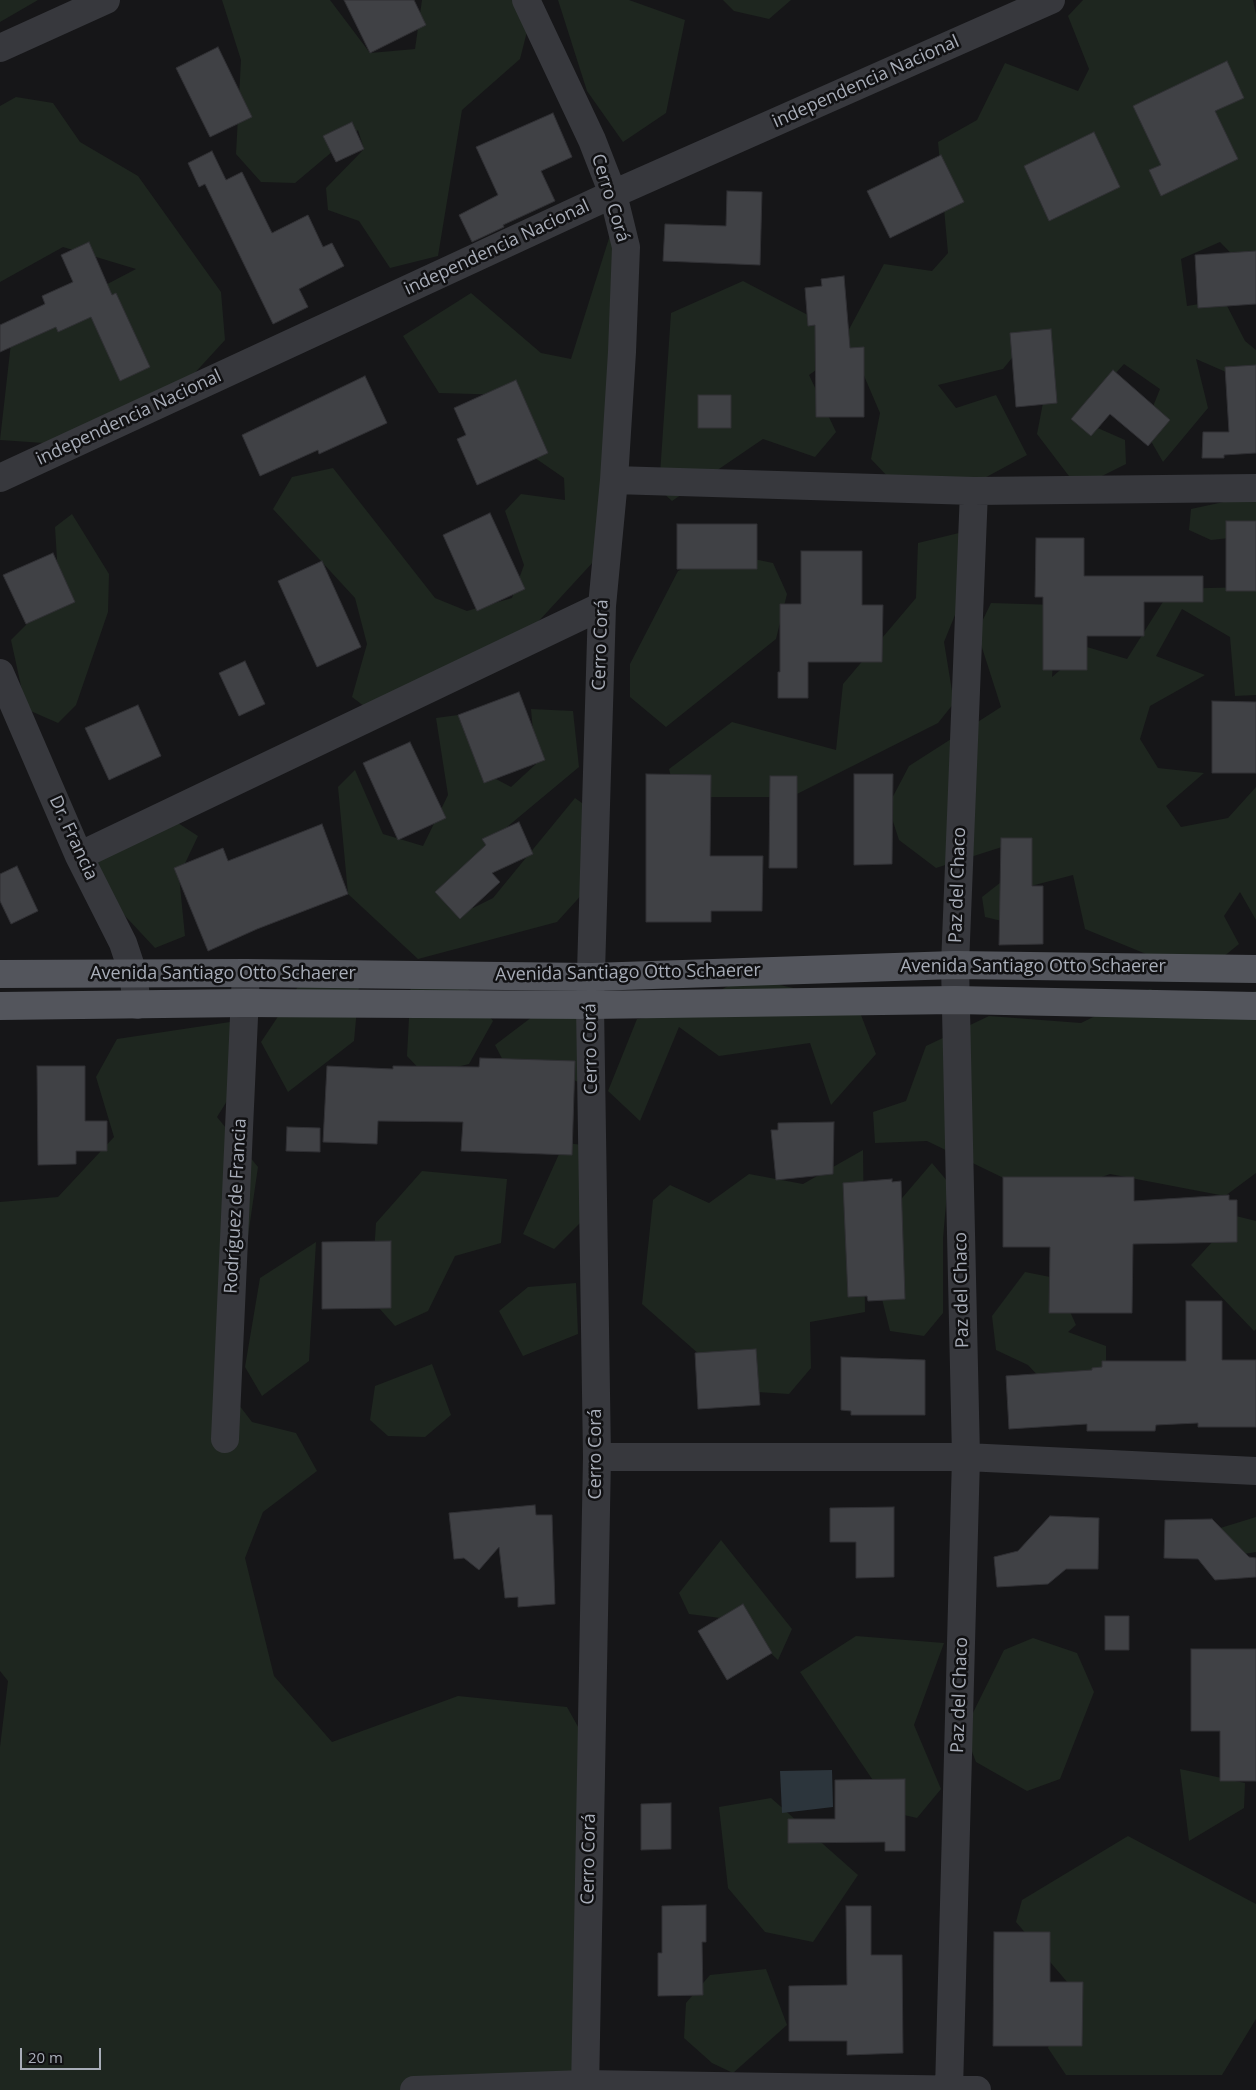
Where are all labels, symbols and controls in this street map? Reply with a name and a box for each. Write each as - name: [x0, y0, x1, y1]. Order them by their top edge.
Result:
- street label: independencia Nacional: [769, 31, 963, 133]
- street label: Cerro Corá: [586, 151, 634, 245]
- street label: independencia Nacional: [401, 196, 593, 300]
- street label: independencia Nacional: [33, 366, 225, 470]
- street label: Cerro Corá: [589, 599, 613, 691]
- street label: Dr. Francia: [44, 792, 102, 884]
- street label: Paz del Chaco: [945, 827, 971, 943]
- street label: Avenida Santiago Otto Schaerer: [900, 956, 1166, 978]
- street label: Avenida Santiago Otto Schaerer: [495, 960, 761, 986]
- street label: Avenida Santiago Otto Schaerer: [90, 963, 356, 985]
- street label: Cerro Corá: [579, 1003, 603, 1095]
- street label: Rodríguez de Francia: [221, 1118, 251, 1294]
- street label: Paz del Chaco: [950, 1232, 974, 1348]
- street label: Cerro Corá: [585, 1408, 607, 1500]
- street label: Paz del Chaco: [947, 1637, 973, 1753]
- street label: Cerro Corá: [577, 1813, 601, 1905]
- scale bar: [22, 2038, 104, 2070]
- text: 20 m: [28, 2047, 63, 2067]

